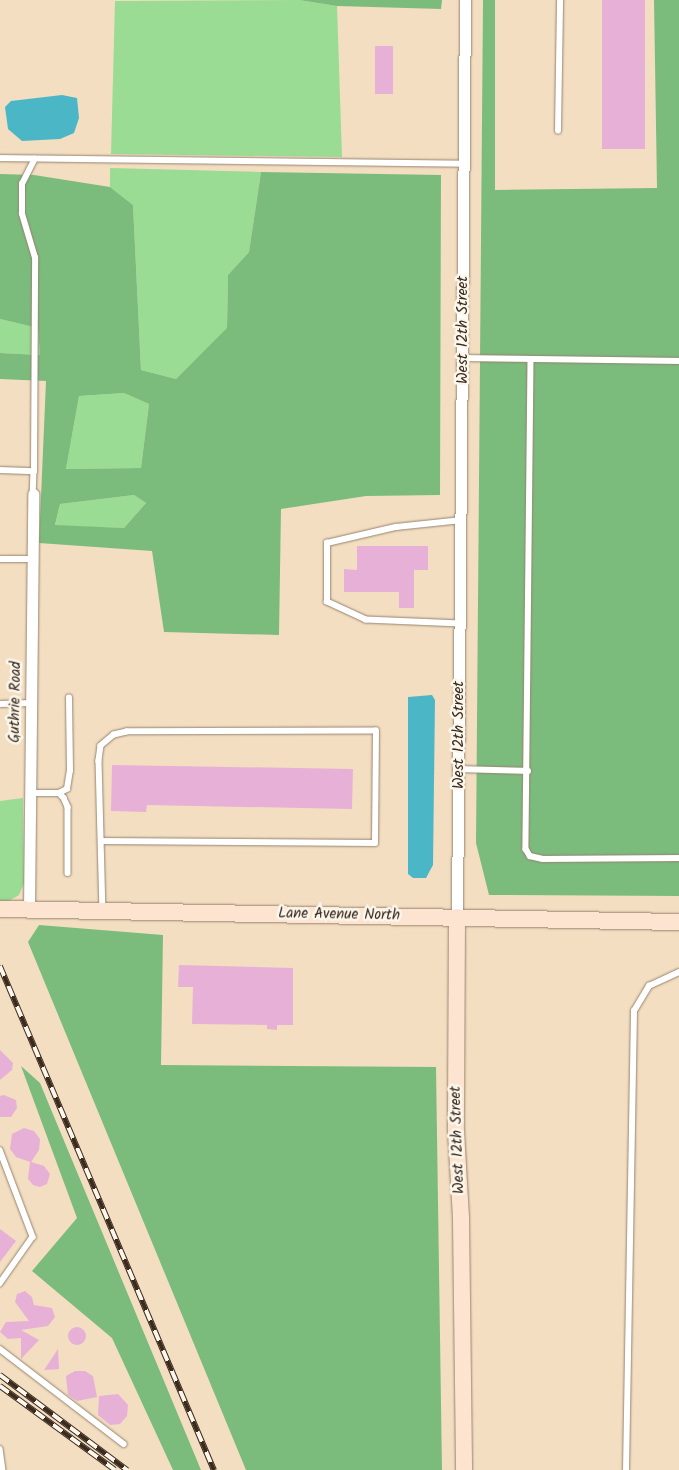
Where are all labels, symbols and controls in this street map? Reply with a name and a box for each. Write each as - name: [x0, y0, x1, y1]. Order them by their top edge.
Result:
- street label: West 12th Street: [455, 276, 473, 384]
- street label: Guthrie Road: [6, 661, 26, 743]
- street label: West 12th Street: [451, 681, 469, 789]
- street label: Lane Avenue North: [278, 905, 400, 925]
- street label: West 12th Street: [447, 1086, 469, 1194]

